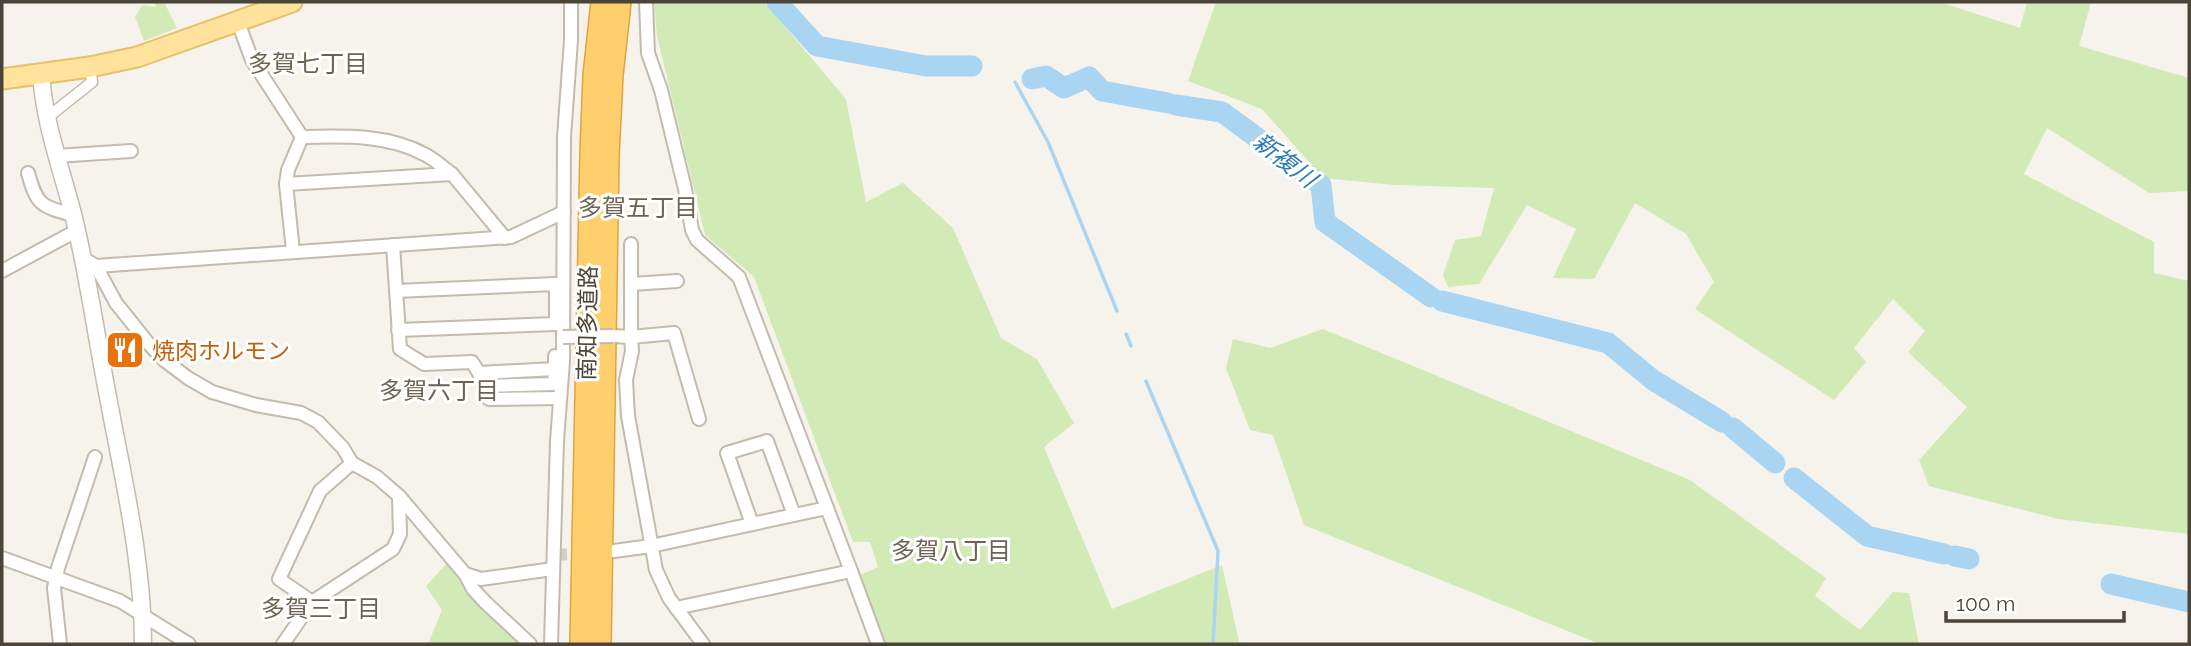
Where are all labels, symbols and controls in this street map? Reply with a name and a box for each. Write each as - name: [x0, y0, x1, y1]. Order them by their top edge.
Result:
- district label: 多賀七丁目: [248, 49, 368, 78]
- water label: 新複川: [1248, 126, 1325, 195]
- district label: 多賀五丁目: [578, 193, 698, 222]
- street label: 南知多道路: [572, 265, 602, 381]
- restaurant icon: 焼肉ホルモン: [104, 329, 146, 371]
- place label: 焼肉ホルモン: [152, 337, 290, 364]
- district label: 多賀六丁目: [379, 376, 499, 405]
- district label: 多賀八丁目: [891, 536, 1011, 565]
- scale bar: [1946, 580, 2124, 624]
- text: 100 m: [1956, 591, 2015, 616]
- district label: 多賀三丁目: [261, 594, 381, 623]

